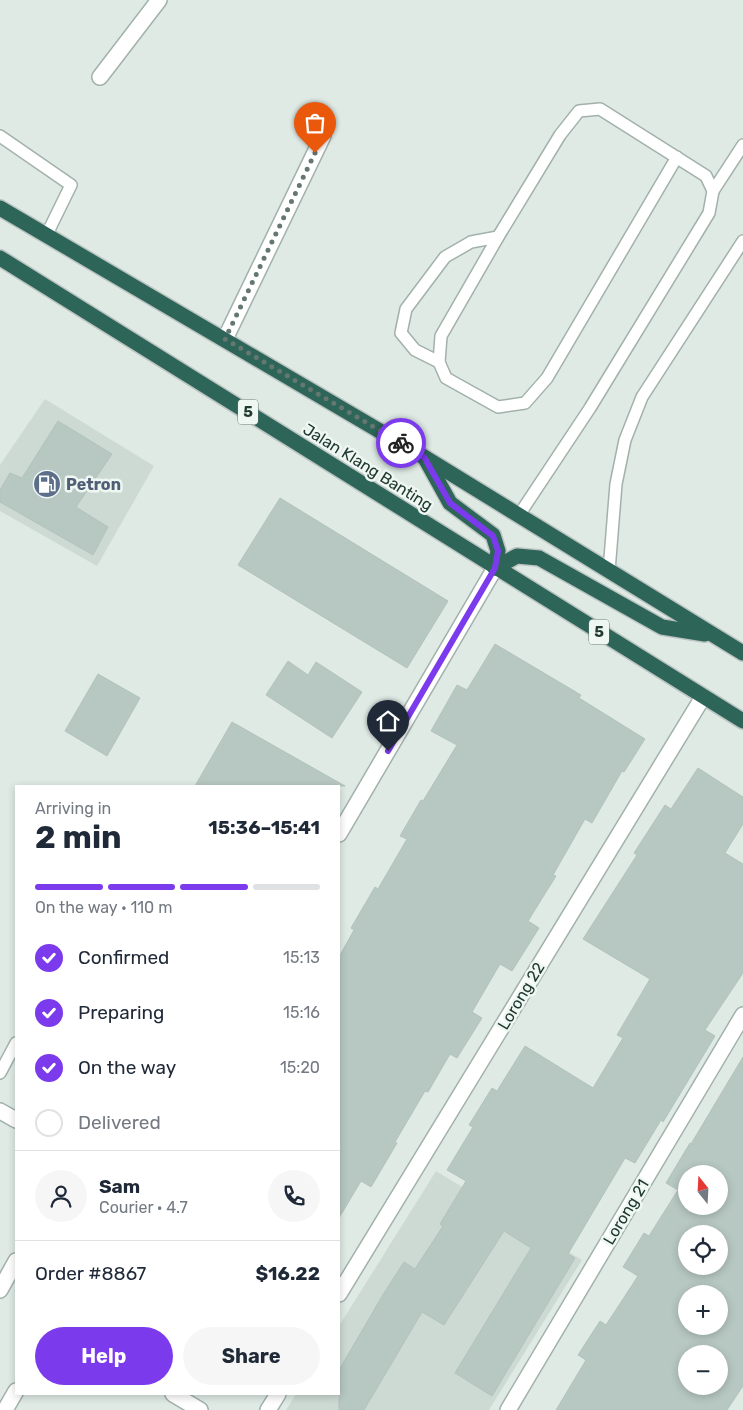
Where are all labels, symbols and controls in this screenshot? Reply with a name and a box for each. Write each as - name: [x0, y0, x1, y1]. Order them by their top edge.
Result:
- pin: [294, 102, 336, 153]
- icon: bag: [301, 109, 329, 137]
- road number: 5: [238, 400, 258, 424]
- courier: [376, 418, 426, 468]
- street label: Jalan Klang Banting: [300, 419, 436, 515]
- icon: bike: [387, 429, 415, 457]
- fuel station icon: Petron: [32, 469, 62, 499]
- place label: Petron: [66, 475, 121, 494]
- road number: 5: [589, 620, 609, 644]
- pin: [367, 700, 409, 751]
- icon: home: [374, 707, 402, 735]
- text: Arriving in: [35, 799, 111, 818]
- text: 15:36–15:41: [208, 816, 320, 839]
- text: 2 min: [35, 818, 122, 856]
- text: On the way · 110 m: [35, 898, 172, 917]
- icon: check: [35, 944, 63, 972]
- text: Confirmed: [78, 946, 169, 969]
- text: 15:13: [283, 948, 320, 967]
- street label: Lorong 22: [494, 959, 548, 1033]
- icon: check: [35, 999, 63, 1027]
- text: Preparing: [78, 1001, 164, 1024]
- text: 15:16: [283, 1003, 320, 1022]
- icon: check: [35, 1054, 63, 1082]
- text: On the way: [78, 1056, 176, 1079]
- text: 15:20: [280, 1058, 320, 1077]
- text: Delivered: [78, 1111, 161, 1134]
- north arrow: [678, 1165, 728, 1215]
- map controls: [678, 1165, 728, 1395]
- button: person: [35, 1170, 87, 1222]
- button: phone: [268, 1170, 320, 1222]
- text: Sam: [99, 1175, 140, 1198]
- street label: Lorong 21: [599, 1176, 653, 1248]
- text: Courier · 4.7: [99, 1198, 188, 1217]
- button: locate: [678, 1225, 728, 1275]
- text: Order #8867: [35, 1262, 146, 1285]
- text: $16.22: [255, 1262, 320, 1285]
- button: +: [678, 1285, 728, 1335]
- button: Help: [35, 1327, 173, 1385]
- button: Share: [183, 1327, 320, 1385]
- button: −: [678, 1345, 728, 1395]

